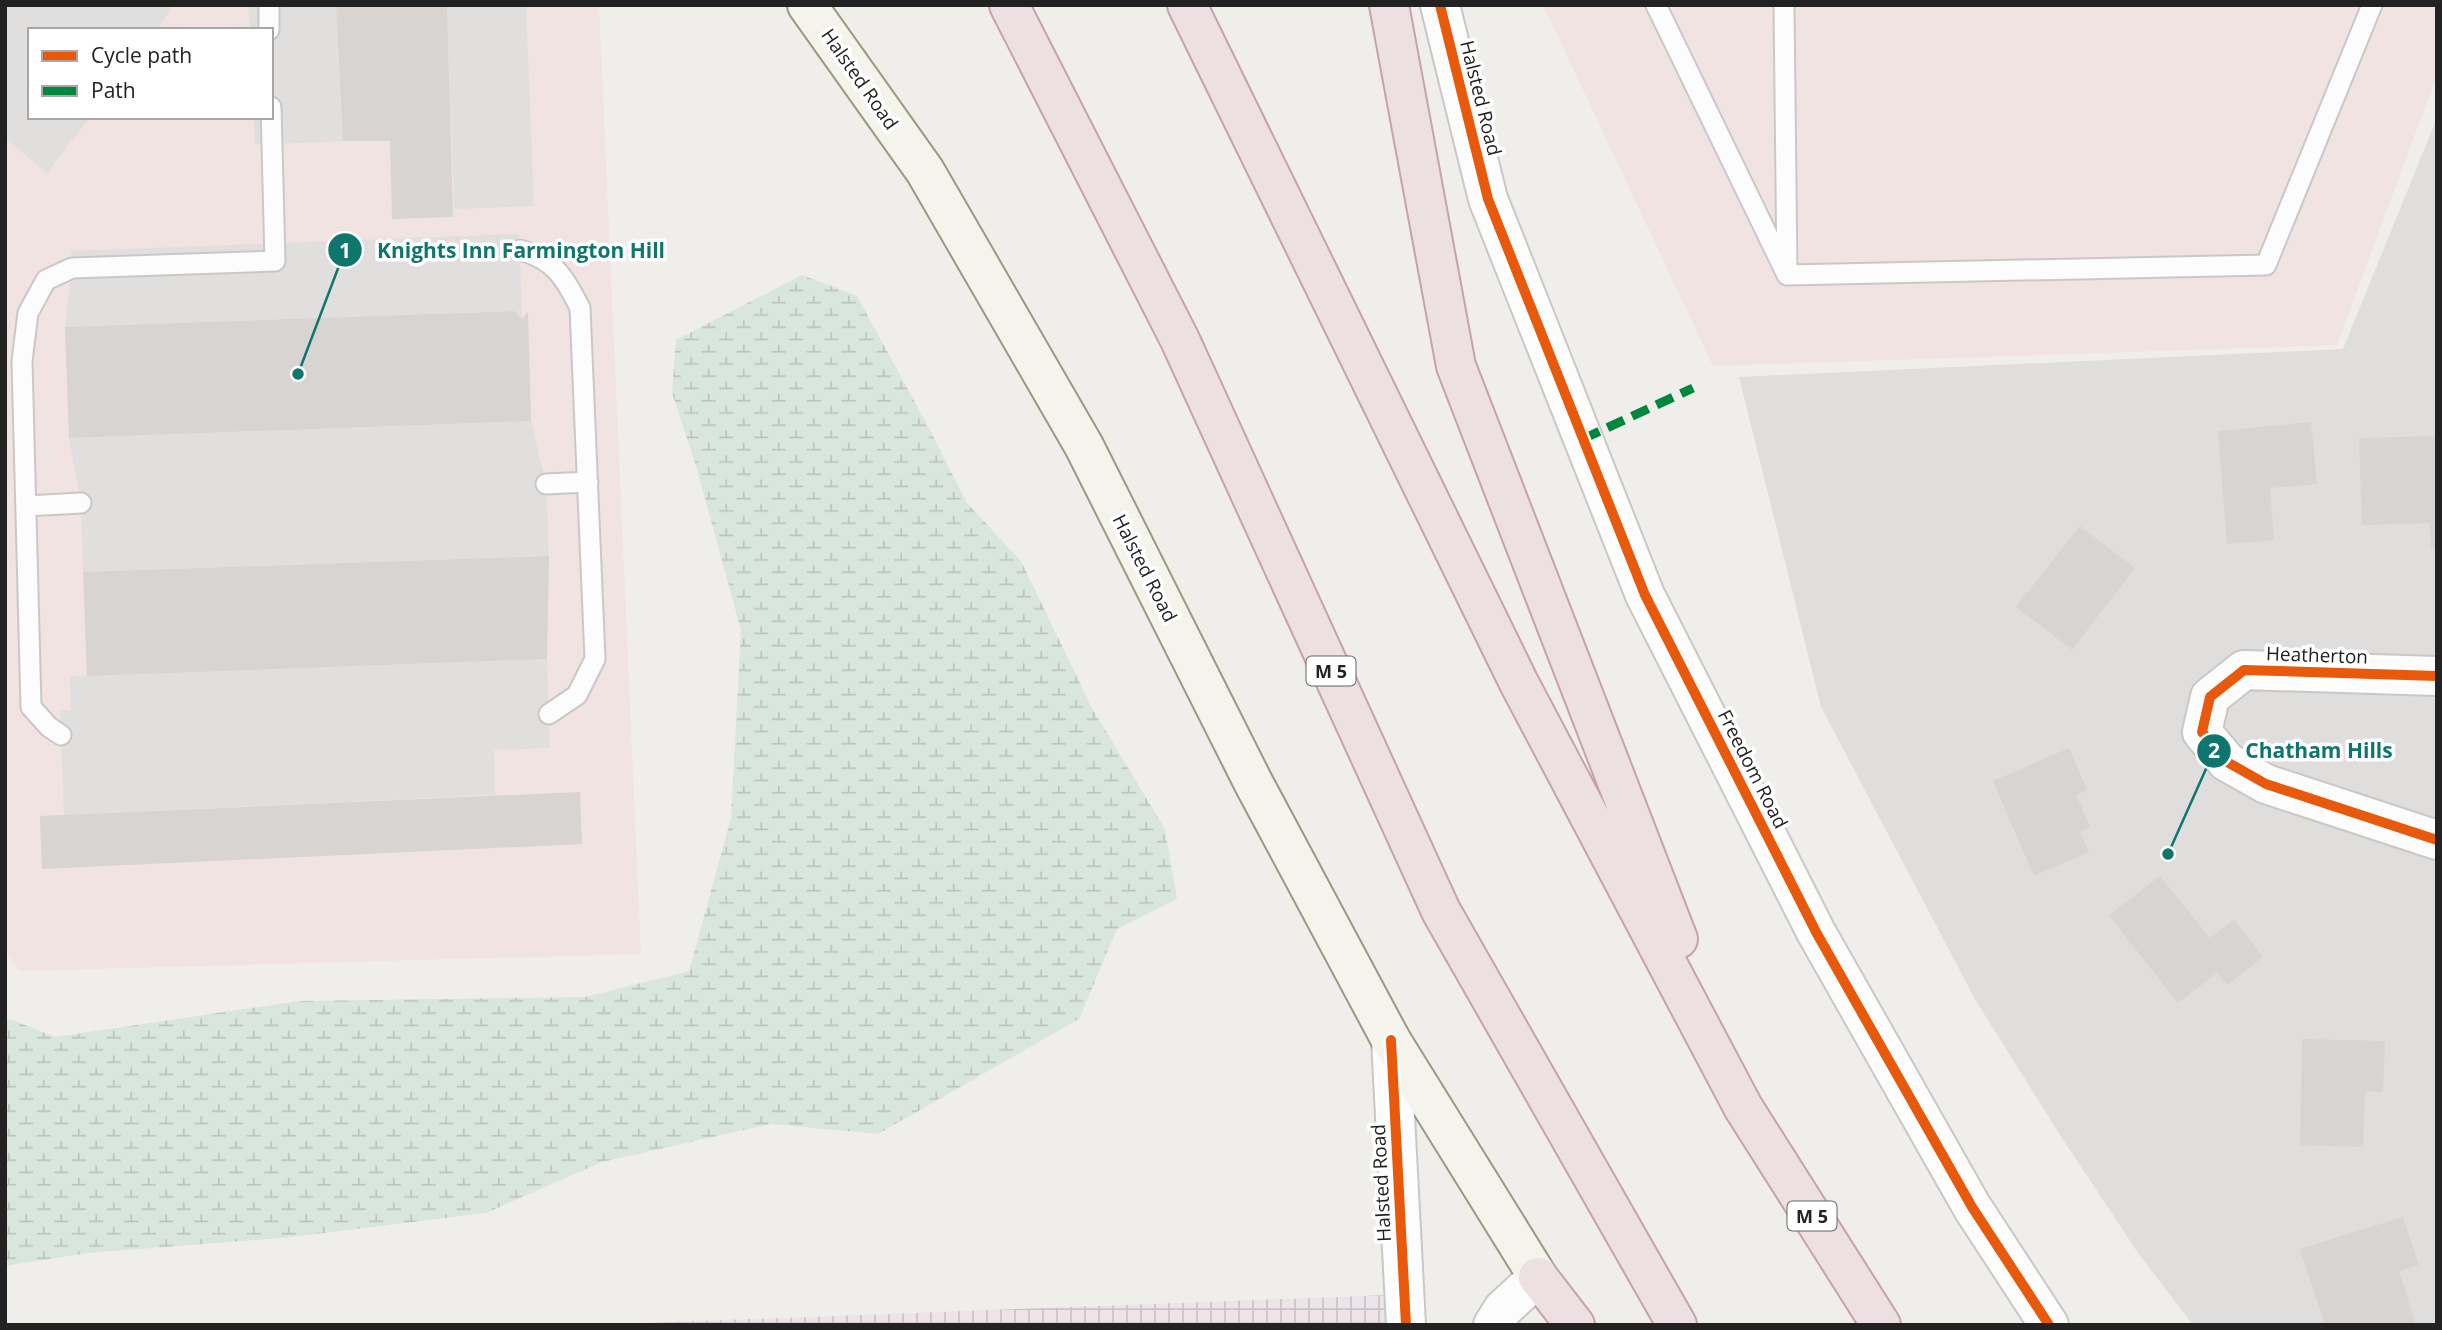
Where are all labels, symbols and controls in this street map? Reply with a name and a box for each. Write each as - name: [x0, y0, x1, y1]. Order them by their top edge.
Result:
- street label: Halsted Road: [816, 23, 904, 135]
- legend: [28, 28, 273, 119]
- street label: Halsted Road: [1454, 38, 1508, 158]
- text: Cycle path: [91, 41, 192, 69]
- text: Path: [91, 76, 136, 104]
- callout: Knights Inn Farmington Hill: [328, 229, 679, 271]
- text: 1: [339, 236, 351, 264]
- text: Knights Inn Farmington Hill: [377, 236, 665, 264]
- street label: Halsted Road: [1107, 510, 1183, 626]
- street label: Heatherton: [2266, 640, 2368, 670]
- road number: M 5: [1306, 656, 1356, 686]
- street label: Freedom Road: [1712, 705, 1794, 833]
- callout: Chatham Hills: [2196, 730, 2406, 772]
- text: 2: [2208, 736, 2220, 764]
- text: Chatham Hills: [2245, 736, 2393, 764]
- street label: Halsted Road: [1365, 1124, 1397, 1242]
- road number: M 5: [1787, 1202, 1836, 1231]

